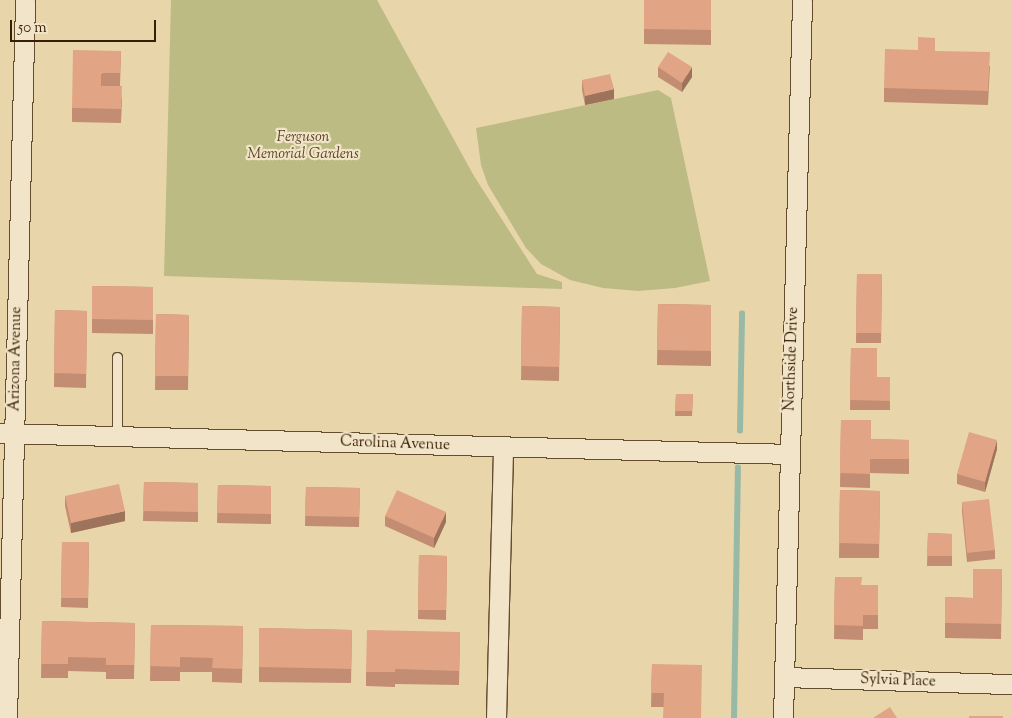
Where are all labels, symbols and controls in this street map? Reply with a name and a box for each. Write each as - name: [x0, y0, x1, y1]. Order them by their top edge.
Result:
- scale bar: [12, 10, 159, 42]
- text: 50 m: [18, 18, 47, 39]
- park label: Ferguson Memorial Gardens: [247, 128, 359, 163]
- street label: Arizona Avenue: [6, 306, 26, 412]
- street label: Northside Drive: [781, 307, 803, 411]
- street label: Carolina Avenue: [340, 433, 450, 455]
- street label: Sylvia Place: [860, 671, 936, 691]

